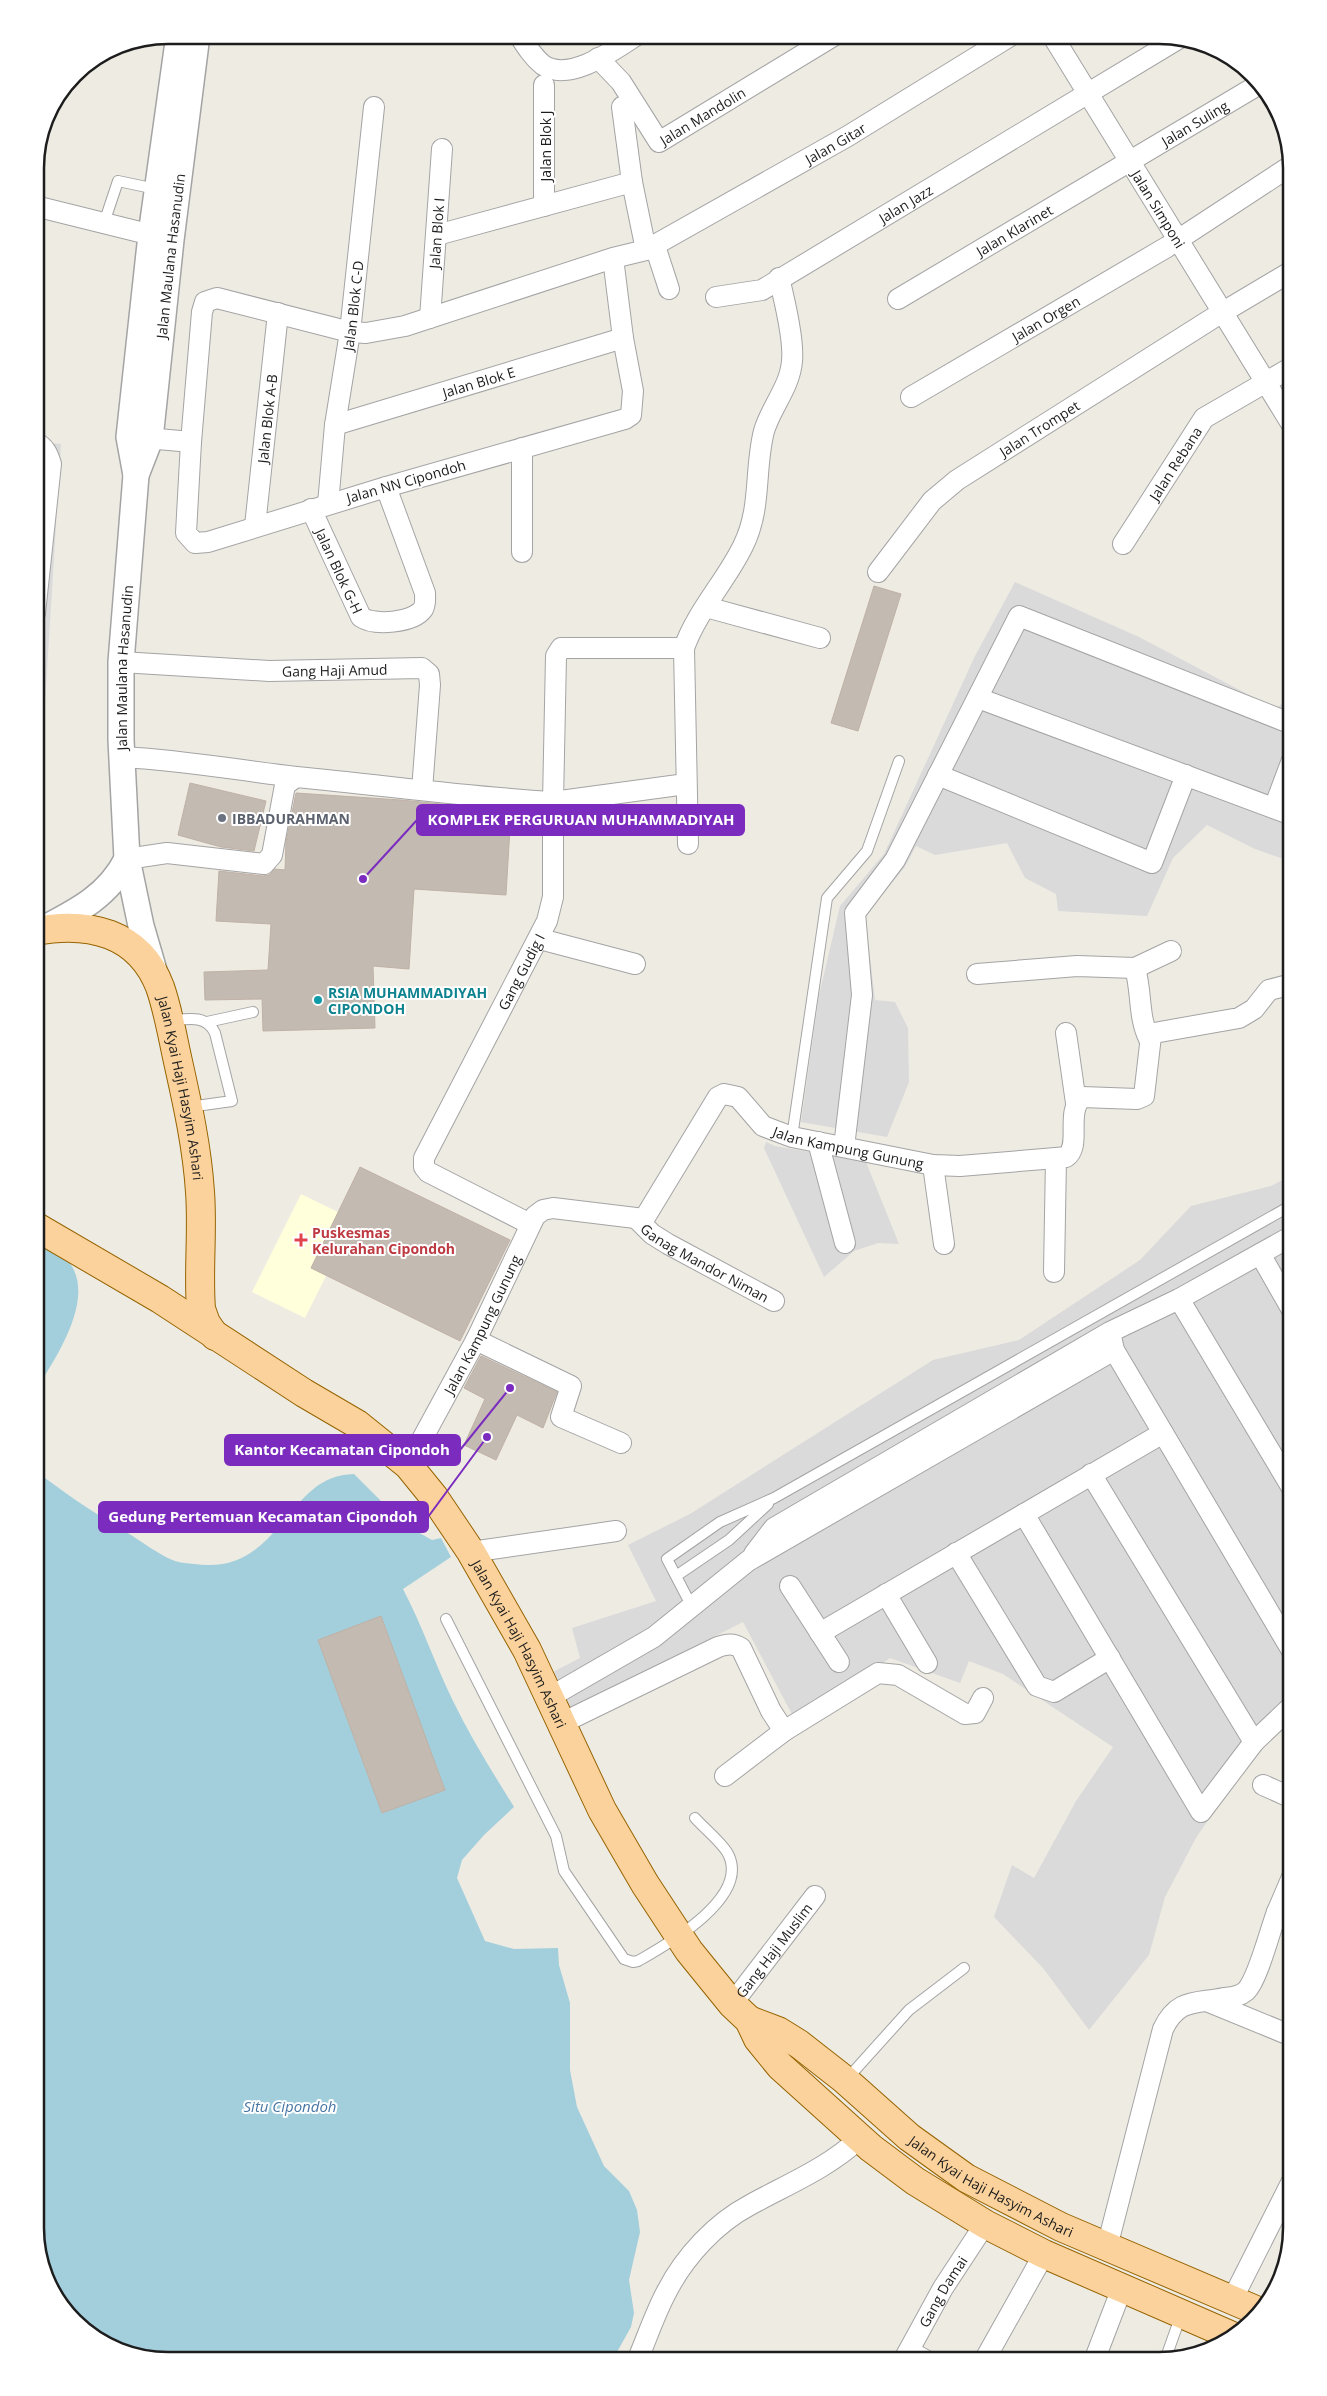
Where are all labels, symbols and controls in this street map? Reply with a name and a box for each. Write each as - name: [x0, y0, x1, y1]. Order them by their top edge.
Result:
- street label: Jalan Mandolin: [654, 82, 749, 150]
- street label: Jalan Suling: [1156, 95, 1232, 151]
- street label: Jalan Blok J: [536, 111, 555, 183]
- street label: Jalan Gitar: [800, 118, 870, 169]
- street label: Jalan Simponi: [1127, 164, 1190, 251]
- street label: Jalan Maulana Hasanudin: [151, 172, 189, 341]
- street label: Jalan Jazz: [873, 180, 936, 228]
- street label: Jalan Blok I: [424, 197, 448, 271]
- street label: Jalan Klarinet: [971, 200, 1056, 261]
- street label: Jalan Blok C-D: [337, 260, 367, 354]
- street label: Jalan Orgen: [1006, 291, 1083, 347]
- street label: Jalan Blok E: [438, 362, 517, 402]
- street label: Jalan Blok A-B: [252, 373, 281, 466]
- street label: Jalan Trompet: [994, 396, 1083, 462]
- street label: Jalan Rebana: [1143, 423, 1206, 506]
- street label: Jalan NN Cipondoh: [342, 455, 468, 508]
- street label: Jalan Blok G-H: [311, 523, 368, 617]
- street label: Jalan Maulana Hasanudin: [111, 584, 137, 753]
- street label: Gang Haji Amud: [282, 659, 388, 680]
- callout: KOMPLEK PERGURUAN MUHAMMADIYAH: [417, 805, 744, 835]
- place label: IBBADURAHMAN: [232, 809, 350, 828]
- text: KOMPLEK PERGURUAN MUHAMMADIYAH: [428, 809, 735, 829]
- marker: IBBADURAHMAN: [216, 812, 228, 824]
- street label: Gang Gudig I: [493, 930, 549, 1013]
- place label: RSIA MUHAMMADIYAH CIPONDOH: [328, 983, 487, 1018]
- street label: Jalan Kyai Haji Hasyim Ashari: [153, 992, 209, 1181]
- marker: RSIA MUHAMMADIYAH CIPONDOH: [312, 994, 324, 1006]
- street label: Jalan Kampung Gunung: [769, 1121, 926, 1173]
- street label: Ganag Mandor Niman: [637, 1219, 772, 1306]
- place label: Puskesmas Kelurahan Cipondoh: [312, 1223, 455, 1258]
- marker: Puskesmas Kelurahan Cipondoh: [294, 1233, 308, 1247]
- street label: Jalan Kampung Gunung: [438, 1251, 525, 1399]
- callout: Kantor Kecamatan Cipondoh: [225, 1435, 460, 1465]
- text: Kantor Kecamatan Cipondoh: [234, 1439, 450, 1459]
- callout: Gedung Pertemuan Kecamatan Cipondoh: [99, 1502, 428, 1532]
- text: Gedung Pertemuan Kecamatan Cipondoh: [108, 1506, 418, 1526]
- street label: Jalan Kyai Haji Hasyim Ashari: [467, 1554, 572, 1731]
- street label: Gang Haji Muslim: [731, 1899, 816, 2001]
- water label: Situ Cipondoh: [244, 2096, 336, 2116]
- street label: Jalan Kyai Haji Hasyim Ashari: [904, 2129, 1077, 2241]
- street label: Gang Damai: [914, 2252, 971, 2331]

